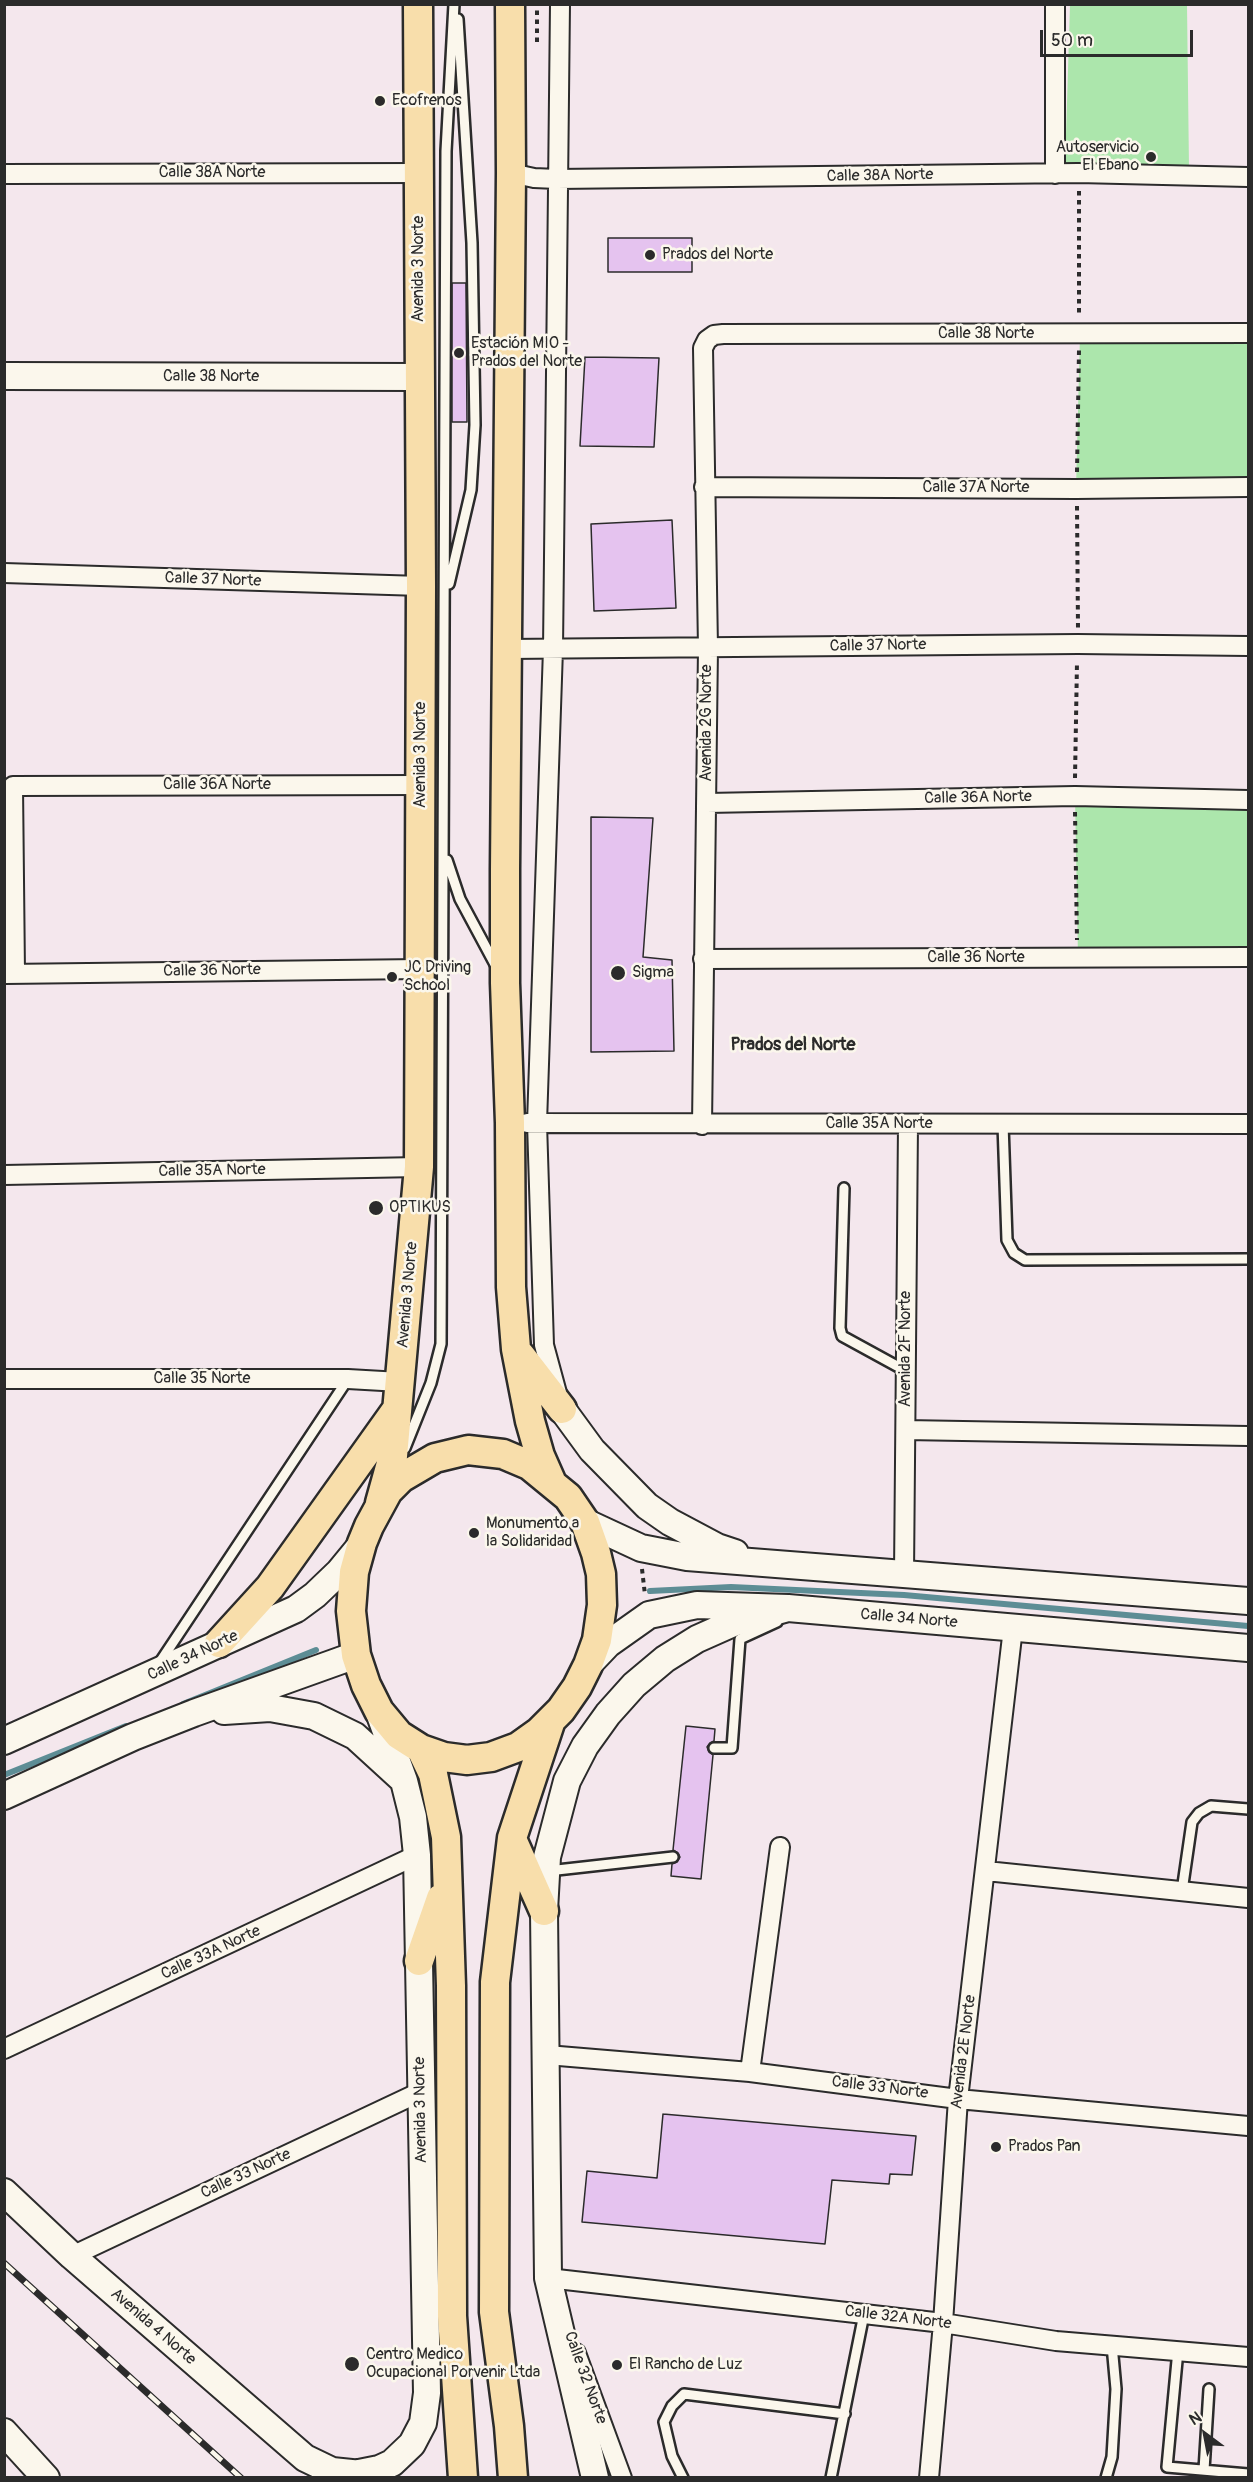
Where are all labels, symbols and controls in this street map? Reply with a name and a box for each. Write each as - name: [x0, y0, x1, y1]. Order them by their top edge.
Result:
- scale bar: [1043, 18, 1196, 56]
- text: 50 m: [1051, 29, 1093, 52]
- place label: Ecofrenos: [392, 91, 462, 111]
- marker: Ecofrenos: [373, 94, 387, 108]
- place label: Autoservicio El Ebano: [1056, 138, 1139, 176]
- marker: Autoservicio El Ebano: [1144, 150, 1158, 164]
- street label: Calle 38A Norte: [159, 163, 265, 183]
- street label: Calle 38A Norte: [827, 165, 933, 187]
- street label: Avenida 3 Norte: [409, 216, 429, 322]
- place label: Prados del Norte: [662, 245, 773, 265]
- marker: Prados del Norte: [643, 248, 657, 262]
- street label: Calle 38 Norte: [938, 324, 1034, 344]
- place label: Estación MIO - Prados del Norte: [471, 334, 582, 372]
- marker: Estación MIO - Prados del Norte: [452, 346, 466, 360]
- street label: Calle 38 Norte: [163, 367, 259, 387]
- street label: Calle 37A Norte: [923, 478, 1029, 498]
- street label: Calle 37 Norte: [164, 569, 262, 591]
- street label: Calle 37 Norte: [830, 636, 926, 656]
- street label: Avenida 2G Norte: [697, 664, 717, 782]
- street label: Avenida 3 Norte: [411, 702, 431, 808]
- street label: Calle 36A Norte: [163, 775, 271, 795]
- street label: Calle 36A Norte: [924, 787, 1032, 809]
- street label: Calle 36 Norte: [927, 948, 1025, 968]
- place label: JC Driving School: [404, 958, 471, 996]
- street label: Calle 36 Norte: [163, 961, 261, 981]
- place label: Sigma: [632, 963, 674, 983]
- marker: Sigma: [609, 964, 627, 982]
- marker: JC Driving School: [385, 970, 399, 984]
- district label: Prados del Norte: [731, 1034, 855, 1056]
- street label: Calle 35A Norte: [825, 1114, 933, 1134]
- street label: Calle 35A Norte: [158, 1160, 266, 1182]
- place label: OPTIKUS: [389, 1198, 451, 1218]
- marker: OPTIKUS: [367, 1199, 385, 1217]
- street label: Avenida 3 Norte: [394, 1241, 422, 1349]
- street label: Avenida 2F Norte: [896, 1291, 916, 1407]
- street label: Calle 35 Norte: [154, 1369, 250, 1389]
- place label: Monumento a la Solidaridad: [486, 1514, 579, 1552]
- marker: Monumento a la Solidaridad: [467, 1526, 481, 1540]
- street label: Calle 34 Norte: [860, 1605, 958, 1633]
- street label: Calle 34 Norte: [145, 1627, 241, 1685]
- street label: Calle 33A Norte: [158, 1922, 264, 1984]
- street label: Avenida 2E Norte: [947, 1994, 981, 2110]
- street label: Avenida 3 Norte: [410, 2056, 432, 2164]
- street label: Calle 33 Norte: [831, 2073, 929, 2103]
- place label: Prados Pan: [1008, 2137, 1081, 2157]
- marker: Prados Pan: [989, 2140, 1003, 2154]
- street label: Calle 33 Norte: [198, 2145, 294, 2203]
- street label: Avenida 4 Norte: [106, 2285, 200, 2369]
- street label: Calle 32A Norte: [843, 2302, 953, 2334]
- street label: Calle 32 Norte: [559, 2329, 611, 2427]
- place label: Centro Medico Ocupacional Porvenir Ltda: [366, 2345, 540, 2383]
- marker: Centro Medico Ocupacional Porvenir Ltda: [343, 2355, 361, 2373]
- place label: El Rancho de Luz: [629, 2355, 742, 2375]
- marker: El Rancho de Luz: [610, 2358, 624, 2372]
- north arrow: [1175, 2404, 1235, 2464]
- text: N: [1186, 2407, 1205, 2430]

